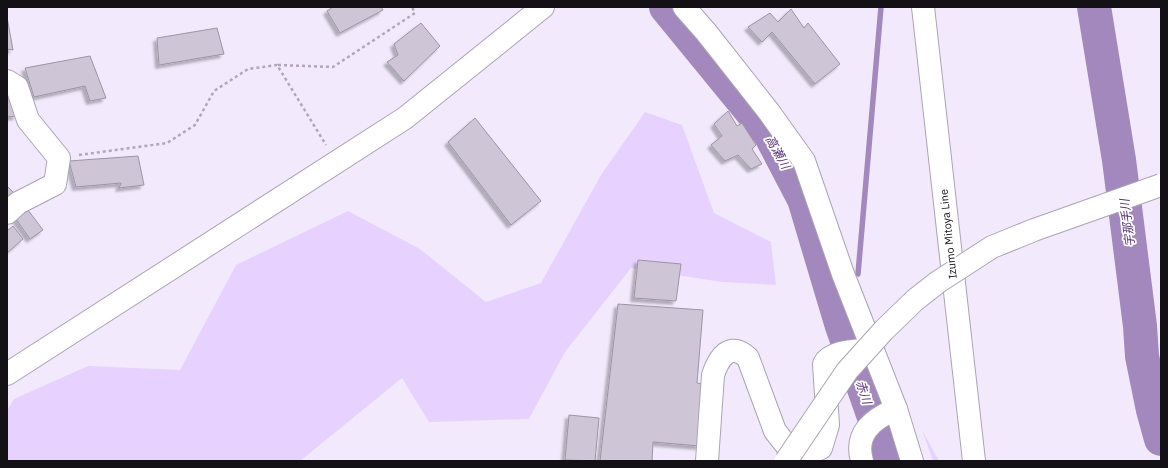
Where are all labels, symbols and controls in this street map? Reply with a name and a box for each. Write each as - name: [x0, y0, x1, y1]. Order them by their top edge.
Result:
- water label: 高瀬川: [763, 133, 794, 173]
- street label: Izumo Mitoya Line: [936, 188, 960, 280]
- water label: 宇那手川: [1116, 196, 1137, 248]
- water label: 赤川: [853, 378, 875, 408]

